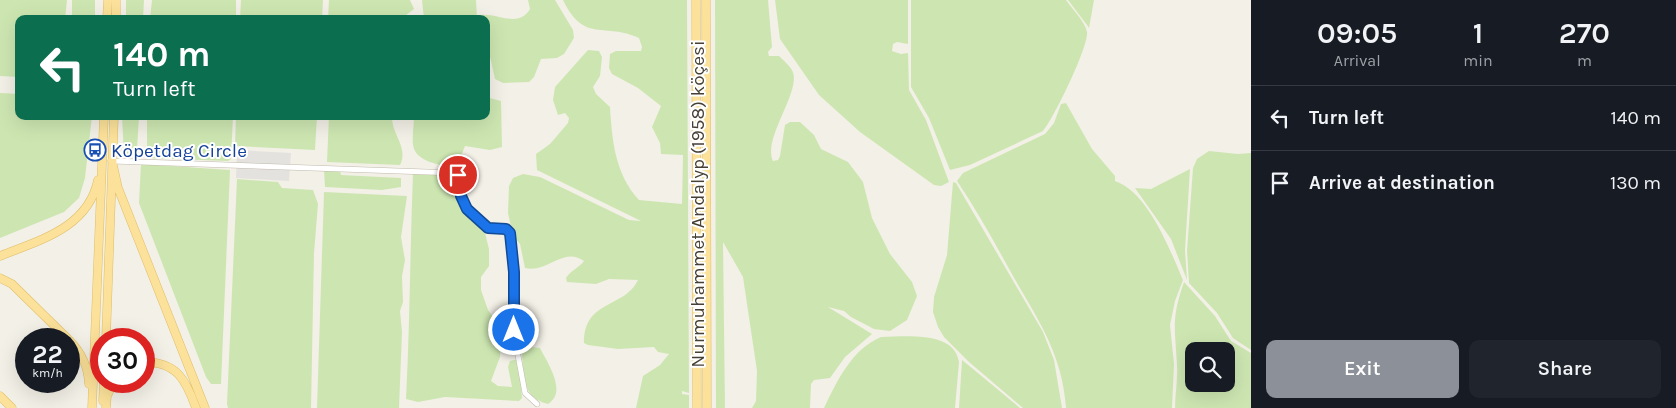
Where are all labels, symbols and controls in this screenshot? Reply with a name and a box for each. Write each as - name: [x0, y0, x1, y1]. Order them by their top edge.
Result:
- text: 09:05: [1317, 15, 1397, 51]
- text: 1: [1473, 15, 1483, 51]
- text: 270: [1559, 15, 1610, 51]
- text: 140 m: [113, 34, 211, 75]
- icon: left: [30, 35, 95, 100]
- street label: Nurmuhammet Andalyp (1958) köçesi: [687, 40, 709, 368]
- text: Arrival: [1334, 51, 1381, 70]
- text: min: [1463, 51, 1493, 70]
- text: m: [1577, 51, 1592, 70]
- text: Turn left: [113, 76, 196, 102]
- icon: left: [1266, 104, 1294, 132]
- text: Turn left: [1309, 107, 1384, 129]
- text: 140 m: [1611, 107, 1661, 129]
- bus stop icon: Köpetdag Circle: [83, 138, 107, 162]
- place label: Köpetdag Circle: [111, 140, 247, 162]
- pin: [437, 154, 479, 196]
- icon: arrive: [444, 161, 472, 189]
- icon: arrive: [1266, 169, 1294, 197]
- text: Arrive at destination: [1309, 172, 1495, 194]
- text: 130 m: [1610, 172, 1661, 194]
- position arrow: [487, 303, 539, 355]
- speed limit sign: 30: [90, 328, 155, 393]
- text: 22: [32, 340, 63, 369]
- button: Exit: [1266, 340, 1459, 398]
- button: Share: [1469, 340, 1661, 398]
- map controls: [1185, 342, 1235, 392]
- button: search: [1185, 342, 1235, 392]
- text: km/h: [32, 366, 63, 380]

